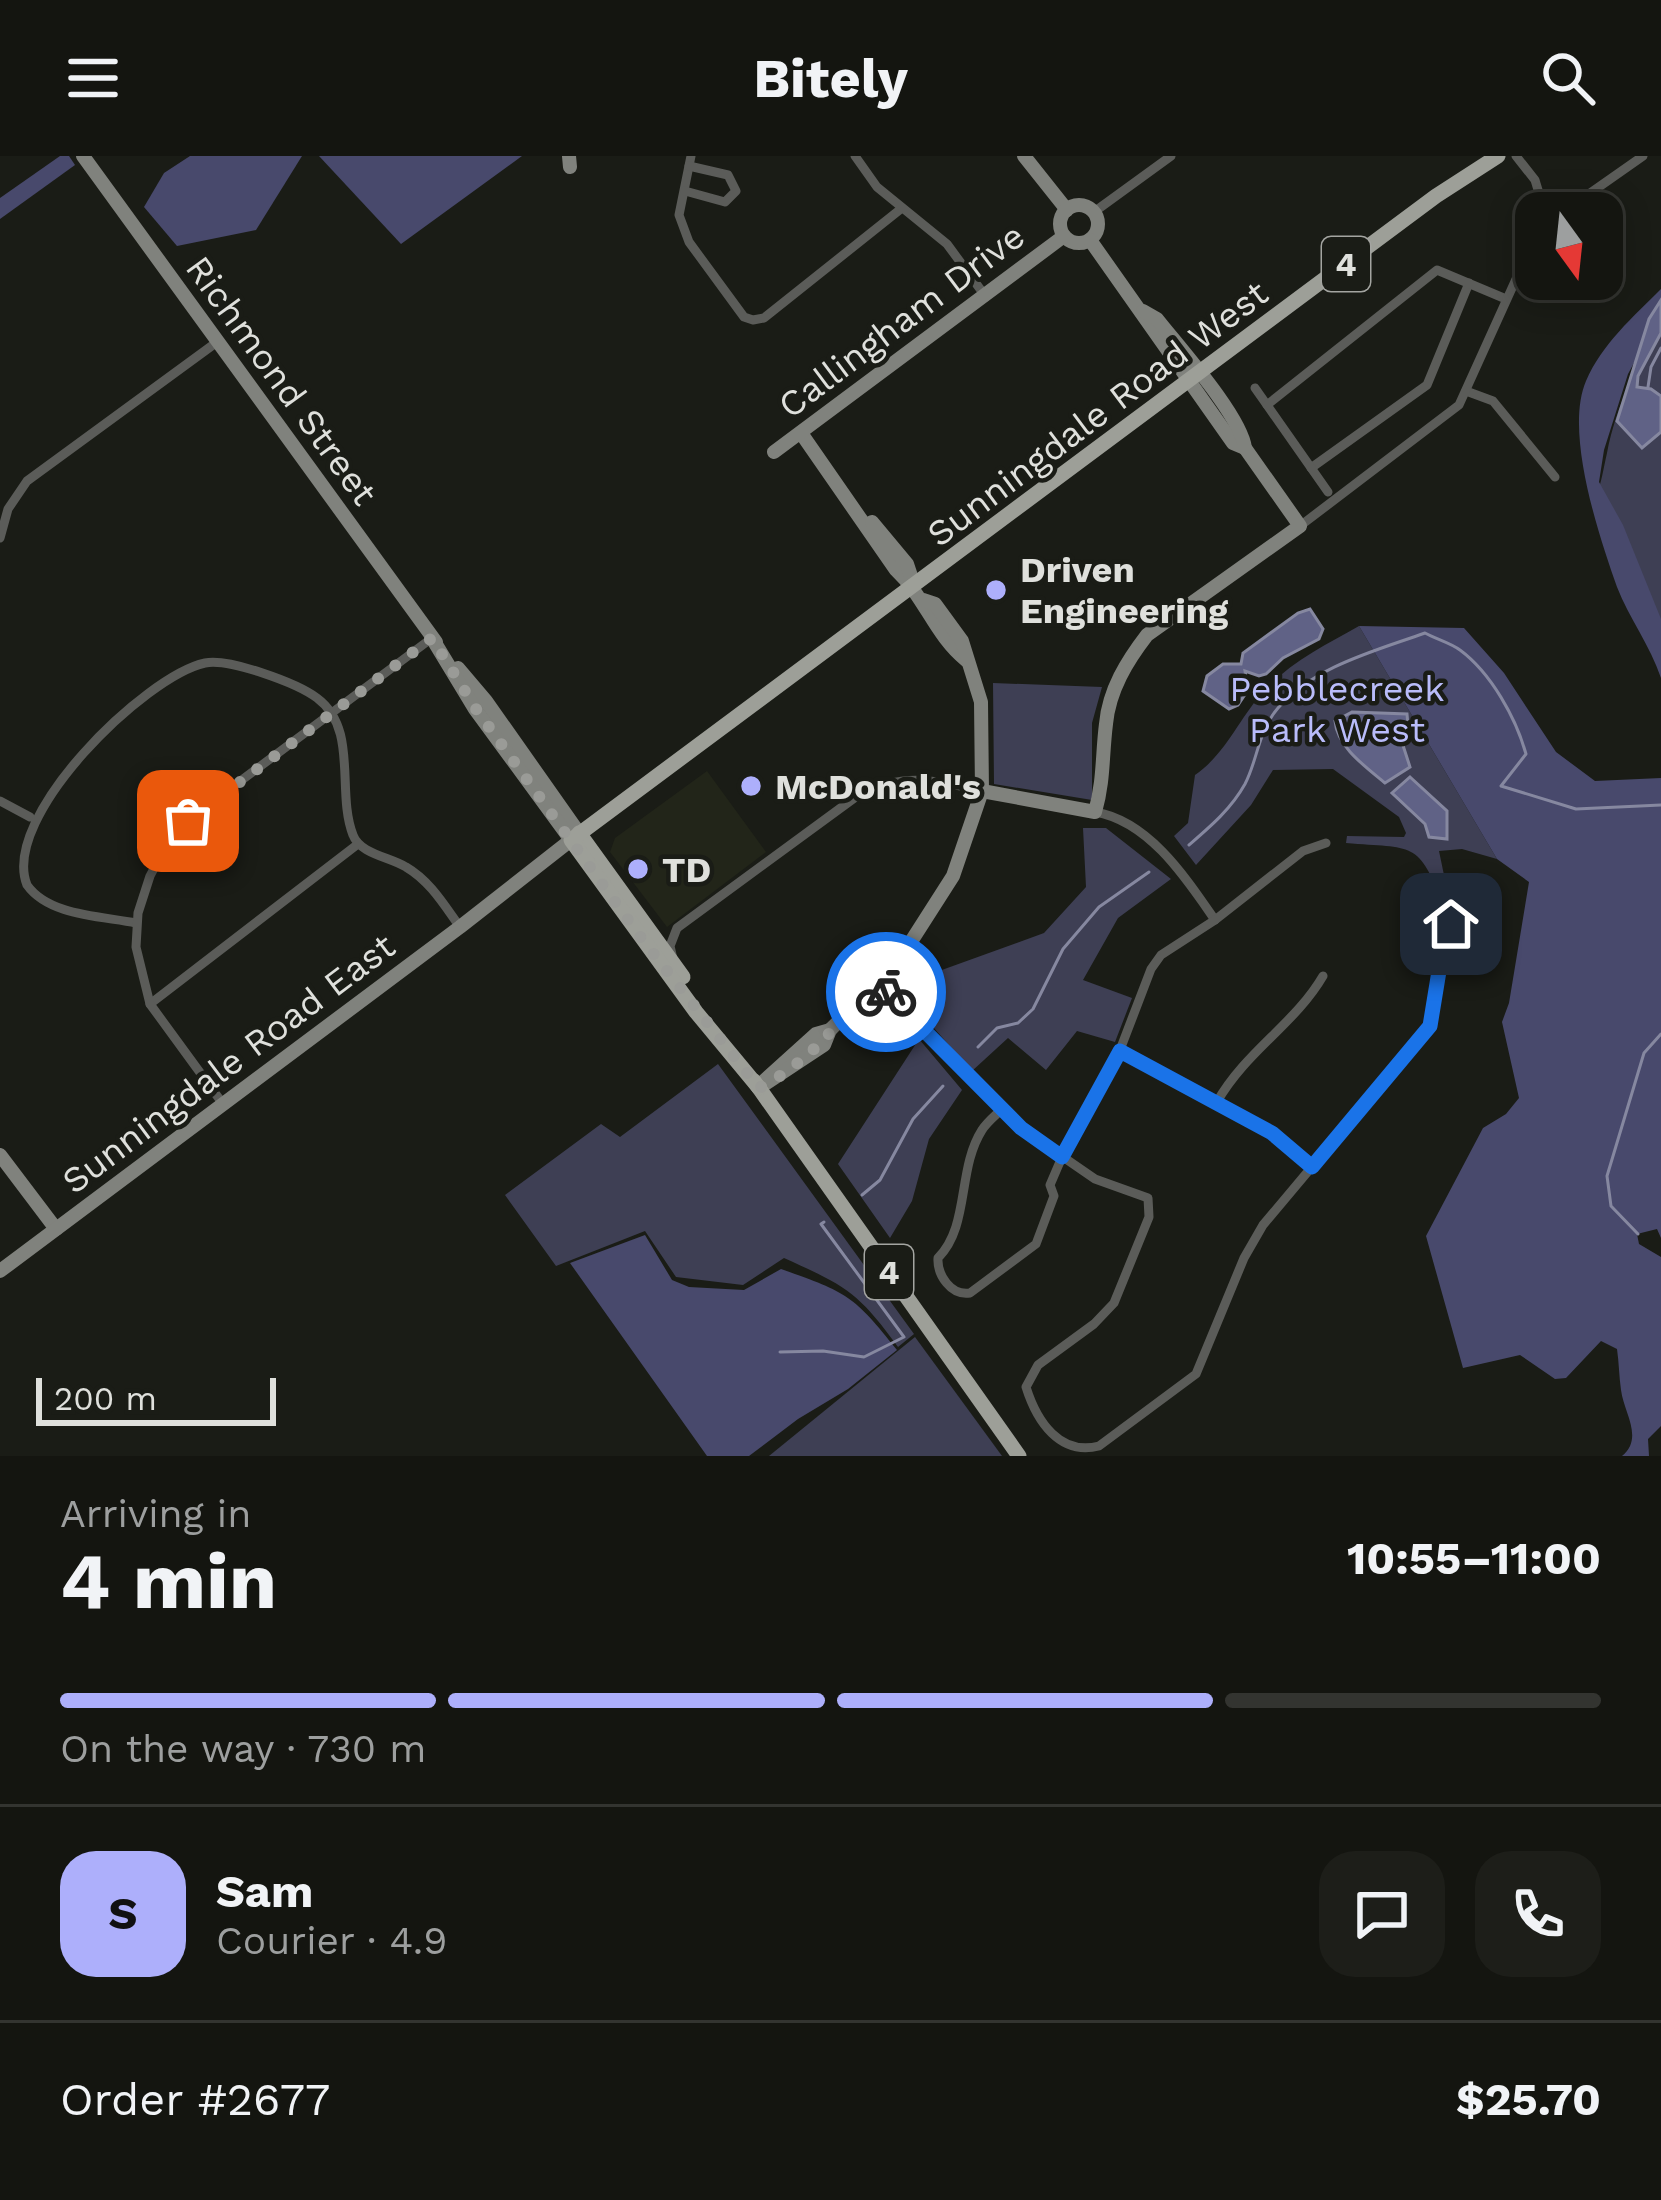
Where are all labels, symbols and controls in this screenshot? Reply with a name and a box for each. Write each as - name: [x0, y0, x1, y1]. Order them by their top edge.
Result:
- icon: menu: [60, 45, 126, 111]
- icon: search: [1535, 45, 1601, 111]
- text: Bitely: [753, 47, 908, 110]
- north arrow: [1515, 192, 1623, 300]
- map controls: [1515, 192, 1623, 300]
- street label: Callingham Drive: [770, 215, 1033, 427]
- road number: 4: [1322, 237, 1370, 291]
- street label: Richmond Street: [177, 248, 386, 513]
- street label: Sunningdale Road West: [919, 272, 1276, 556]
- place label: Driven Engineering: [1020, 549, 1229, 632]
- marker: Driven Engineering: [983, 577, 1009, 603]
- park label: Pebblecreek Park West: [1229, 668, 1445, 751]
- place label: McDonald's: [775, 766, 981, 808]
- pin: [137, 770, 239, 872]
- marker: McDonald's: [738, 773, 764, 799]
- icon: bag: [155, 788, 221, 854]
- place label: TD: [662, 849, 711, 891]
- marker: TD: [625, 856, 651, 882]
- pin: [1400, 873, 1502, 975]
- icon: home: [1418, 891, 1484, 957]
- street label: Sunningdale Road East: [54, 925, 403, 1203]
- courier: [826, 932, 946, 1052]
- icon: bike: [853, 959, 919, 1025]
- road number: 4: [865, 1245, 913, 1299]
- scale bar: [36, 1372, 276, 1425]
- text: 200 m: [54, 1379, 157, 1418]
- text: Arriving in: [60, 1491, 251, 1536]
- text: 10:55–11:00: [1347, 1532, 1601, 1585]
- text: 4 min: [60, 1535, 277, 1627]
- text: On the way · 730 m: [60, 1726, 427, 1771]
- button: chat: [1319, 1851, 1445, 1977]
- button: phone: [1475, 1851, 1601, 1977]
- text: Sam: [216, 1865, 313, 1918]
- text: S: [108, 1887, 138, 1940]
- text: Courier · 4.9: [216, 1918, 447, 1963]
- text: Order #2677: [60, 2073, 330, 2126]
- text: $25.70: [1456, 2073, 1601, 2126]

